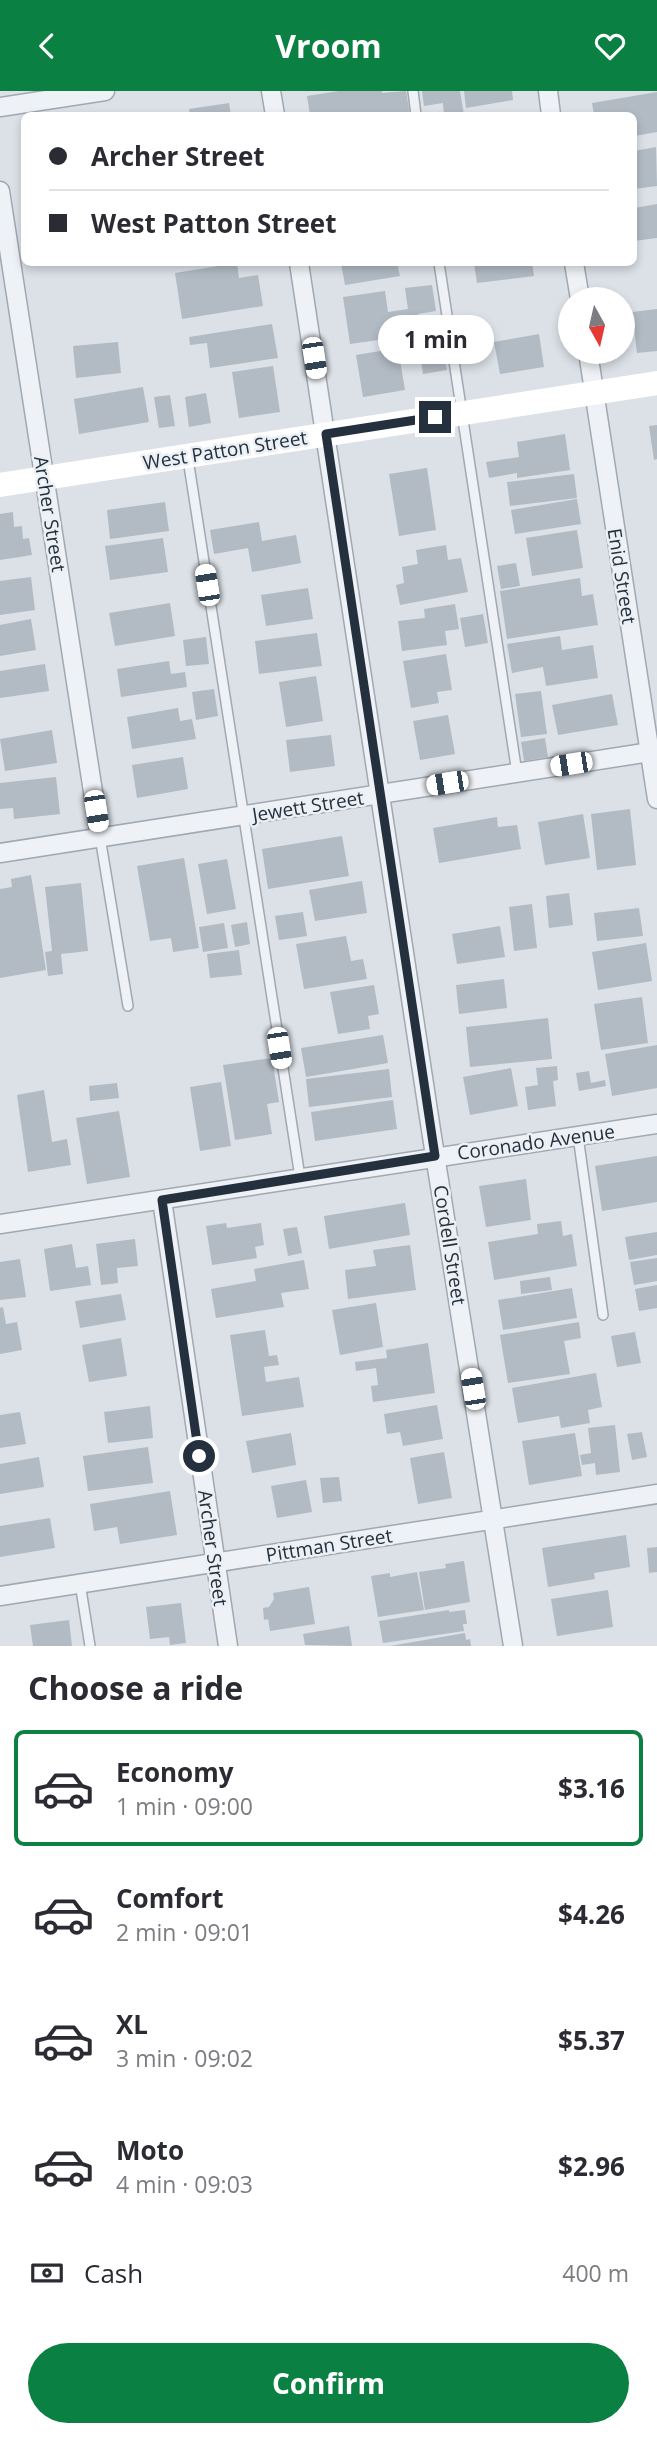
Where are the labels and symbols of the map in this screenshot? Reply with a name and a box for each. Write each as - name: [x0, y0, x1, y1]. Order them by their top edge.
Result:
- north arrow: [558, 287, 635, 364]
- callout: 1 min: [377, 315, 493, 365]
- car: [301, 336, 328, 380]
- route end: [419, 401, 451, 433]
- street label: West Patton Street: [141, 424, 309, 476]
- street label: Archer Street: [28, 454, 72, 574]
- street label: Enid Street: [602, 526, 642, 626]
- car: [194, 563, 221, 607]
- car: [549, 750, 594, 778]
- car: [425, 769, 470, 797]
- street label: Jewett Street: [248, 784, 366, 828]
- car: [83, 789, 110, 833]
- car: [266, 1026, 293, 1070]
- street label: Coronado Avenue: [455, 1118, 617, 1166]
- street label: Cordell Street: [428, 1183, 472, 1307]
- car: [460, 1367, 487, 1411]
- route start: [183, 1440, 215, 1472]
- street label: Archer Street: [192, 1488, 234, 1608]
- street label: Pittman Street: [264, 1522, 394, 1568]

